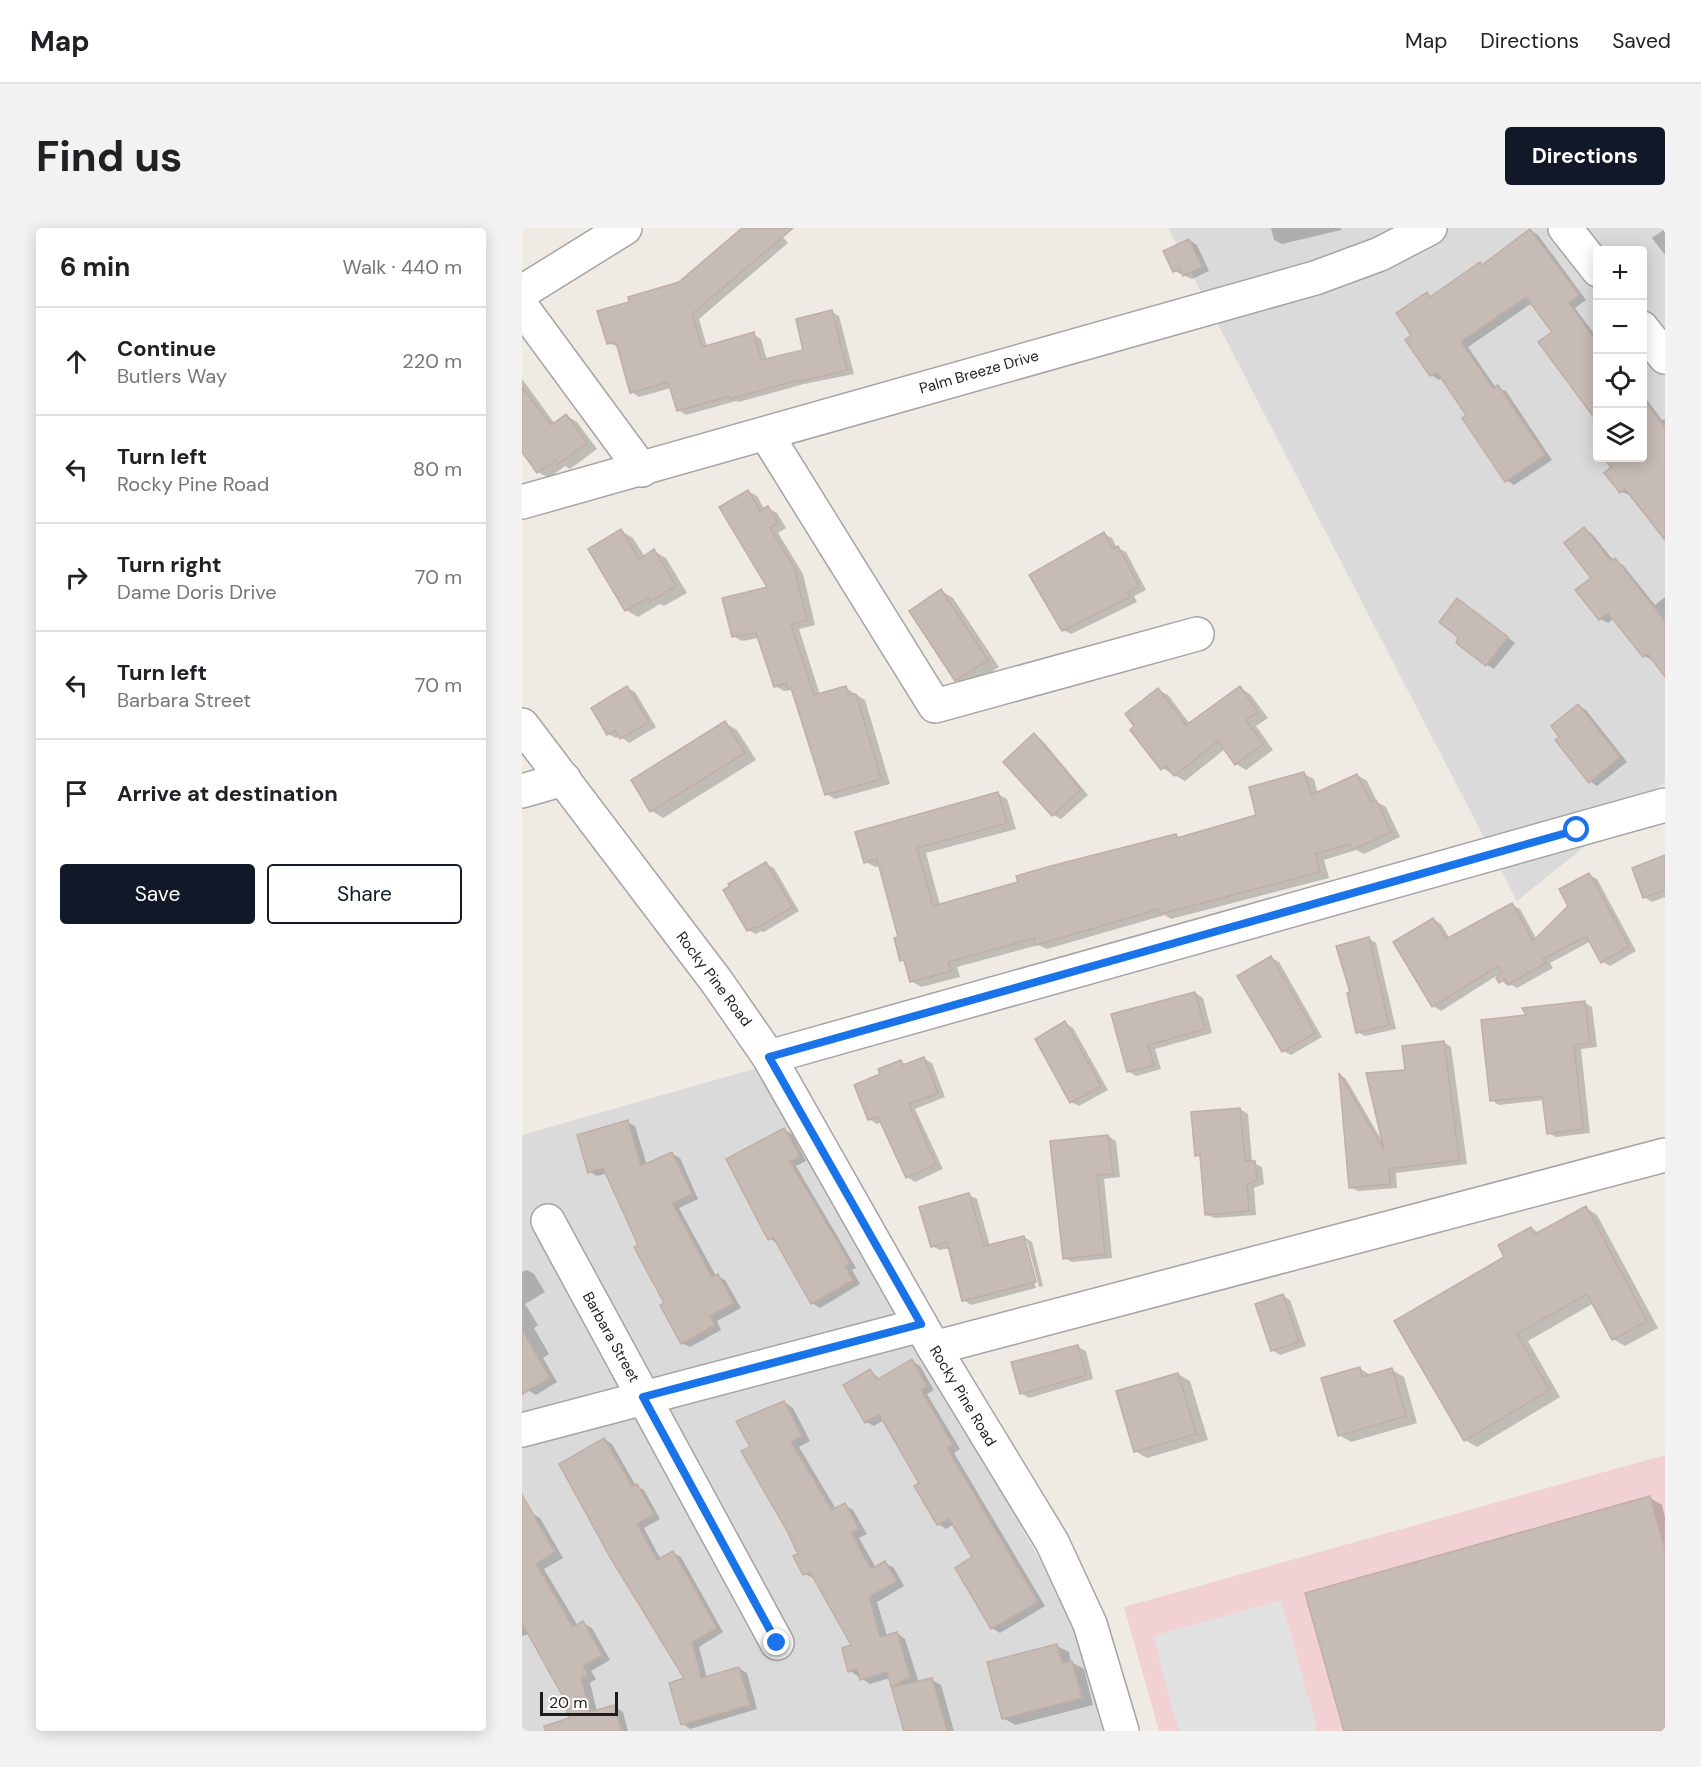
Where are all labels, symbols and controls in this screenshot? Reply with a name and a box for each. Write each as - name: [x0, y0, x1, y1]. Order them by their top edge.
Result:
- text: Map: [30, 23, 90, 60]
- text: Map: [1405, 27, 1447, 55]
- text: Directions: [1480, 27, 1579, 55]
- text: Saved: [1612, 27, 1671, 55]
- button: Directions: [1505, 127, 1665, 185]
- text: Find us: [36, 129, 182, 184]
- map controls: [1593, 246, 1647, 462]
- button: +: [1593, 246, 1647, 300]
- text: 6 min: [60, 250, 130, 284]
- text: Walk · 440 m: [343, 254, 462, 280]
- button: −: [1593, 300, 1647, 354]
- text: Continue: [117, 334, 216, 363]
- icon: ahead: [60, 345, 93, 378]
- street label: Palm Breeze Drive: [917, 345, 1041, 399]
- text: 220 m: [402, 348, 462, 374]
- button: locate: [1593, 354, 1647, 408]
- text: Butlers Way: [117, 363, 227, 389]
- button: layers: [1593, 408, 1647, 462]
- text: Turn left: [117, 442, 207, 471]
- icon: left: [60, 453, 93, 486]
- text: 80 m: [413, 456, 462, 482]
- text: Rocky Pine Road: [117, 471, 269, 497]
- text: Turn right: [117, 550, 222, 579]
- icon: right: [60, 561, 93, 594]
- text: 70 m: [415, 564, 462, 590]
- text: Dame Doris Drive: [117, 579, 277, 605]
- text: Turn left: [117, 658, 207, 687]
- icon: left: [60, 669, 93, 702]
- text: 70 m: [415, 672, 462, 698]
- text: Barbara Street: [117, 687, 251, 713]
- icon: arrive: [60, 777, 93, 810]
- text: Arrive at destination: [117, 779, 338, 808]
- route start: [1563, 816, 1589, 842]
- button: Save: [60, 864, 255, 924]
- button: Share: [267, 864, 462, 924]
- street label: Rocky Pine Road: [672, 927, 756, 1031]
- street label: Barbara Street: [578, 1288, 644, 1386]
- street label: Rocky Pine Road: [925, 1342, 1001, 1450]
- route end: [763, 1629, 789, 1655]
- scale bar: [540, 1689, 618, 1716]
- text: 20 m: [549, 1692, 588, 1713]

